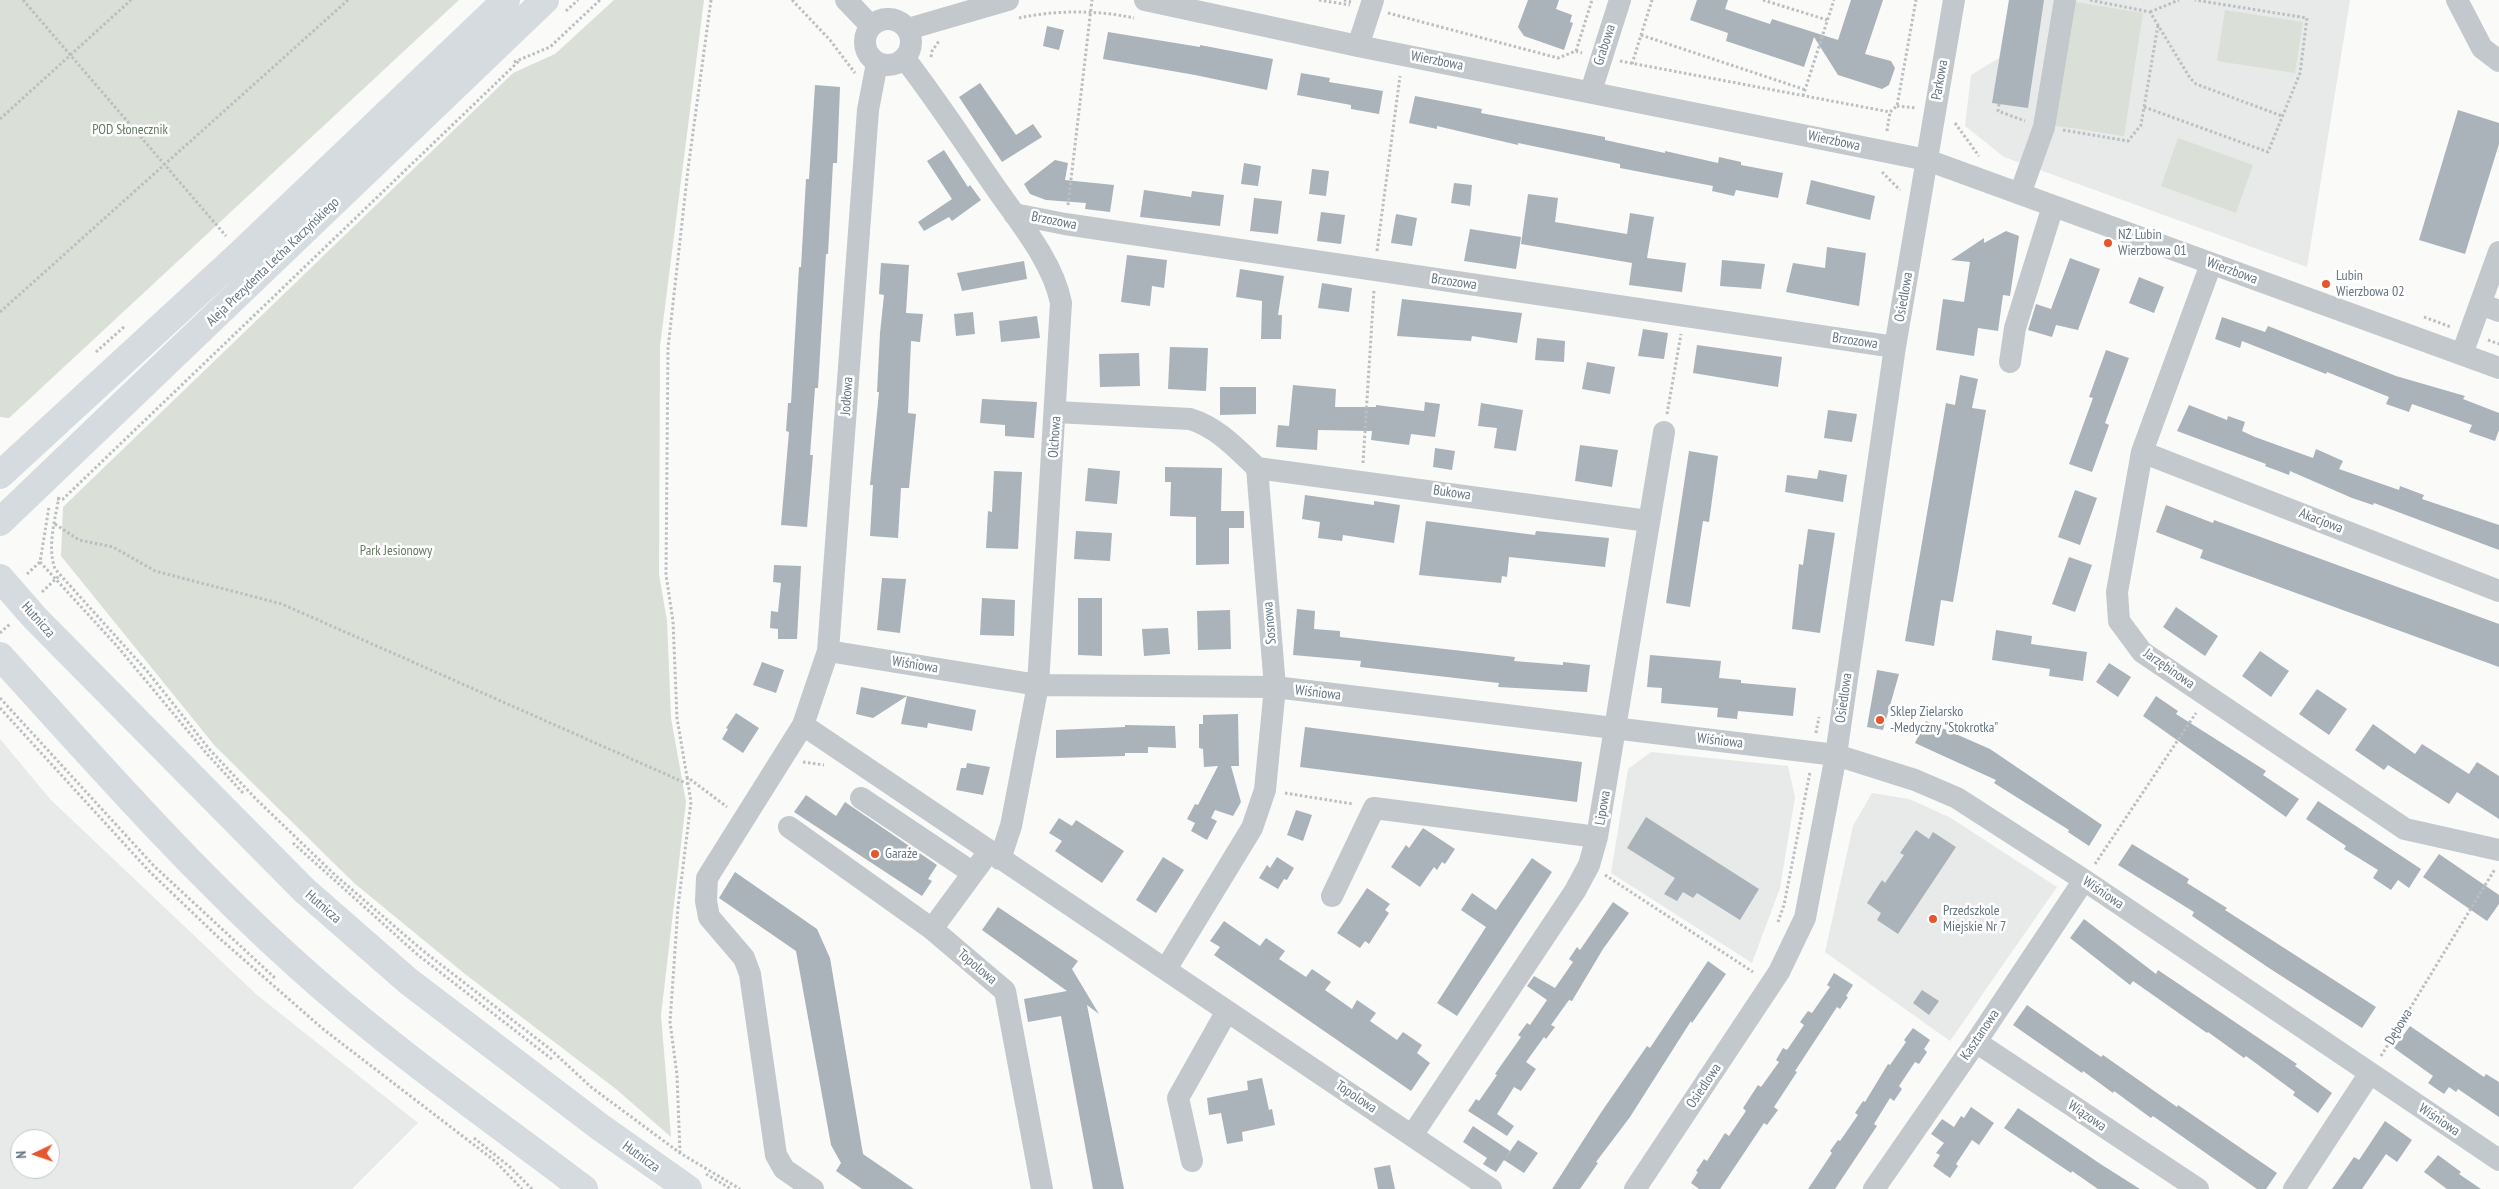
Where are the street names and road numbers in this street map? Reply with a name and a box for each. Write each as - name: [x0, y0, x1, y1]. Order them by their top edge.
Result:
- street label: Grabowa: [1590, 22, 1620, 68]
- street label: Wierzbowa: [1409, 48, 1465, 74]
- street label: Parkowa: [1928, 59, 1952, 101]
- street label: Wierzbowa: [1806, 127, 1862, 155]
- street label: Aleja Prezydenta Lecha Kaczyńskiego: [203, 194, 343, 330]
- street label: Brzozowa: [1030, 208, 1078, 234]
- street label: Wierzbowa: [2204, 254, 2260, 288]
- street label: Brzozowa: [1430, 270, 1478, 294]
- street label: Osiedlowa: [1891, 271, 1917, 323]
- street label: Brzozowa: [1831, 329, 1879, 353]
- street label: Jodłowa: [837, 376, 857, 416]
- street label: Olchowa: [1045, 416, 1065, 458]
- street label: Bukowa: [1432, 482, 1472, 504]
- street label: Akacjowa: [2297, 505, 2345, 537]
- street label: Hutnicza: [18, 599, 58, 641]
- street label: Sosnowa: [1260, 601, 1280, 645]
- street label: Jarzębinowa: [2140, 645, 2198, 693]
- street label: Wiśniowa: [891, 653, 939, 677]
- street label: Osiedlowa: [1832, 672, 1856, 724]
- street label: Wiśniowa: [1294, 682, 1342, 704]
- street label: Wiśniowa: [1696, 730, 1744, 752]
- street label: Lipowa: [1592, 789, 1614, 827]
- street label: Wiśniowa: [2079, 873, 2127, 913]
- street label: Hutnicza: [302, 887, 344, 927]
- street label: Topolowa: [954, 946, 1000, 988]
- street label: Dębowa: [2382, 1006, 2416, 1048]
- street label: Kasztanowa: [1957, 1007, 2003, 1063]
- street label: Osiedlowa: [1683, 1060, 1725, 1112]
- street label: Topolowa: [1332, 1077, 1380, 1117]
- street label: Wiązowa: [2065, 1097, 2109, 1135]
- street label: Wiśniowa: [2415, 1100, 2463, 1140]
- street label: Hutnicza: [619, 1138, 663, 1176]

